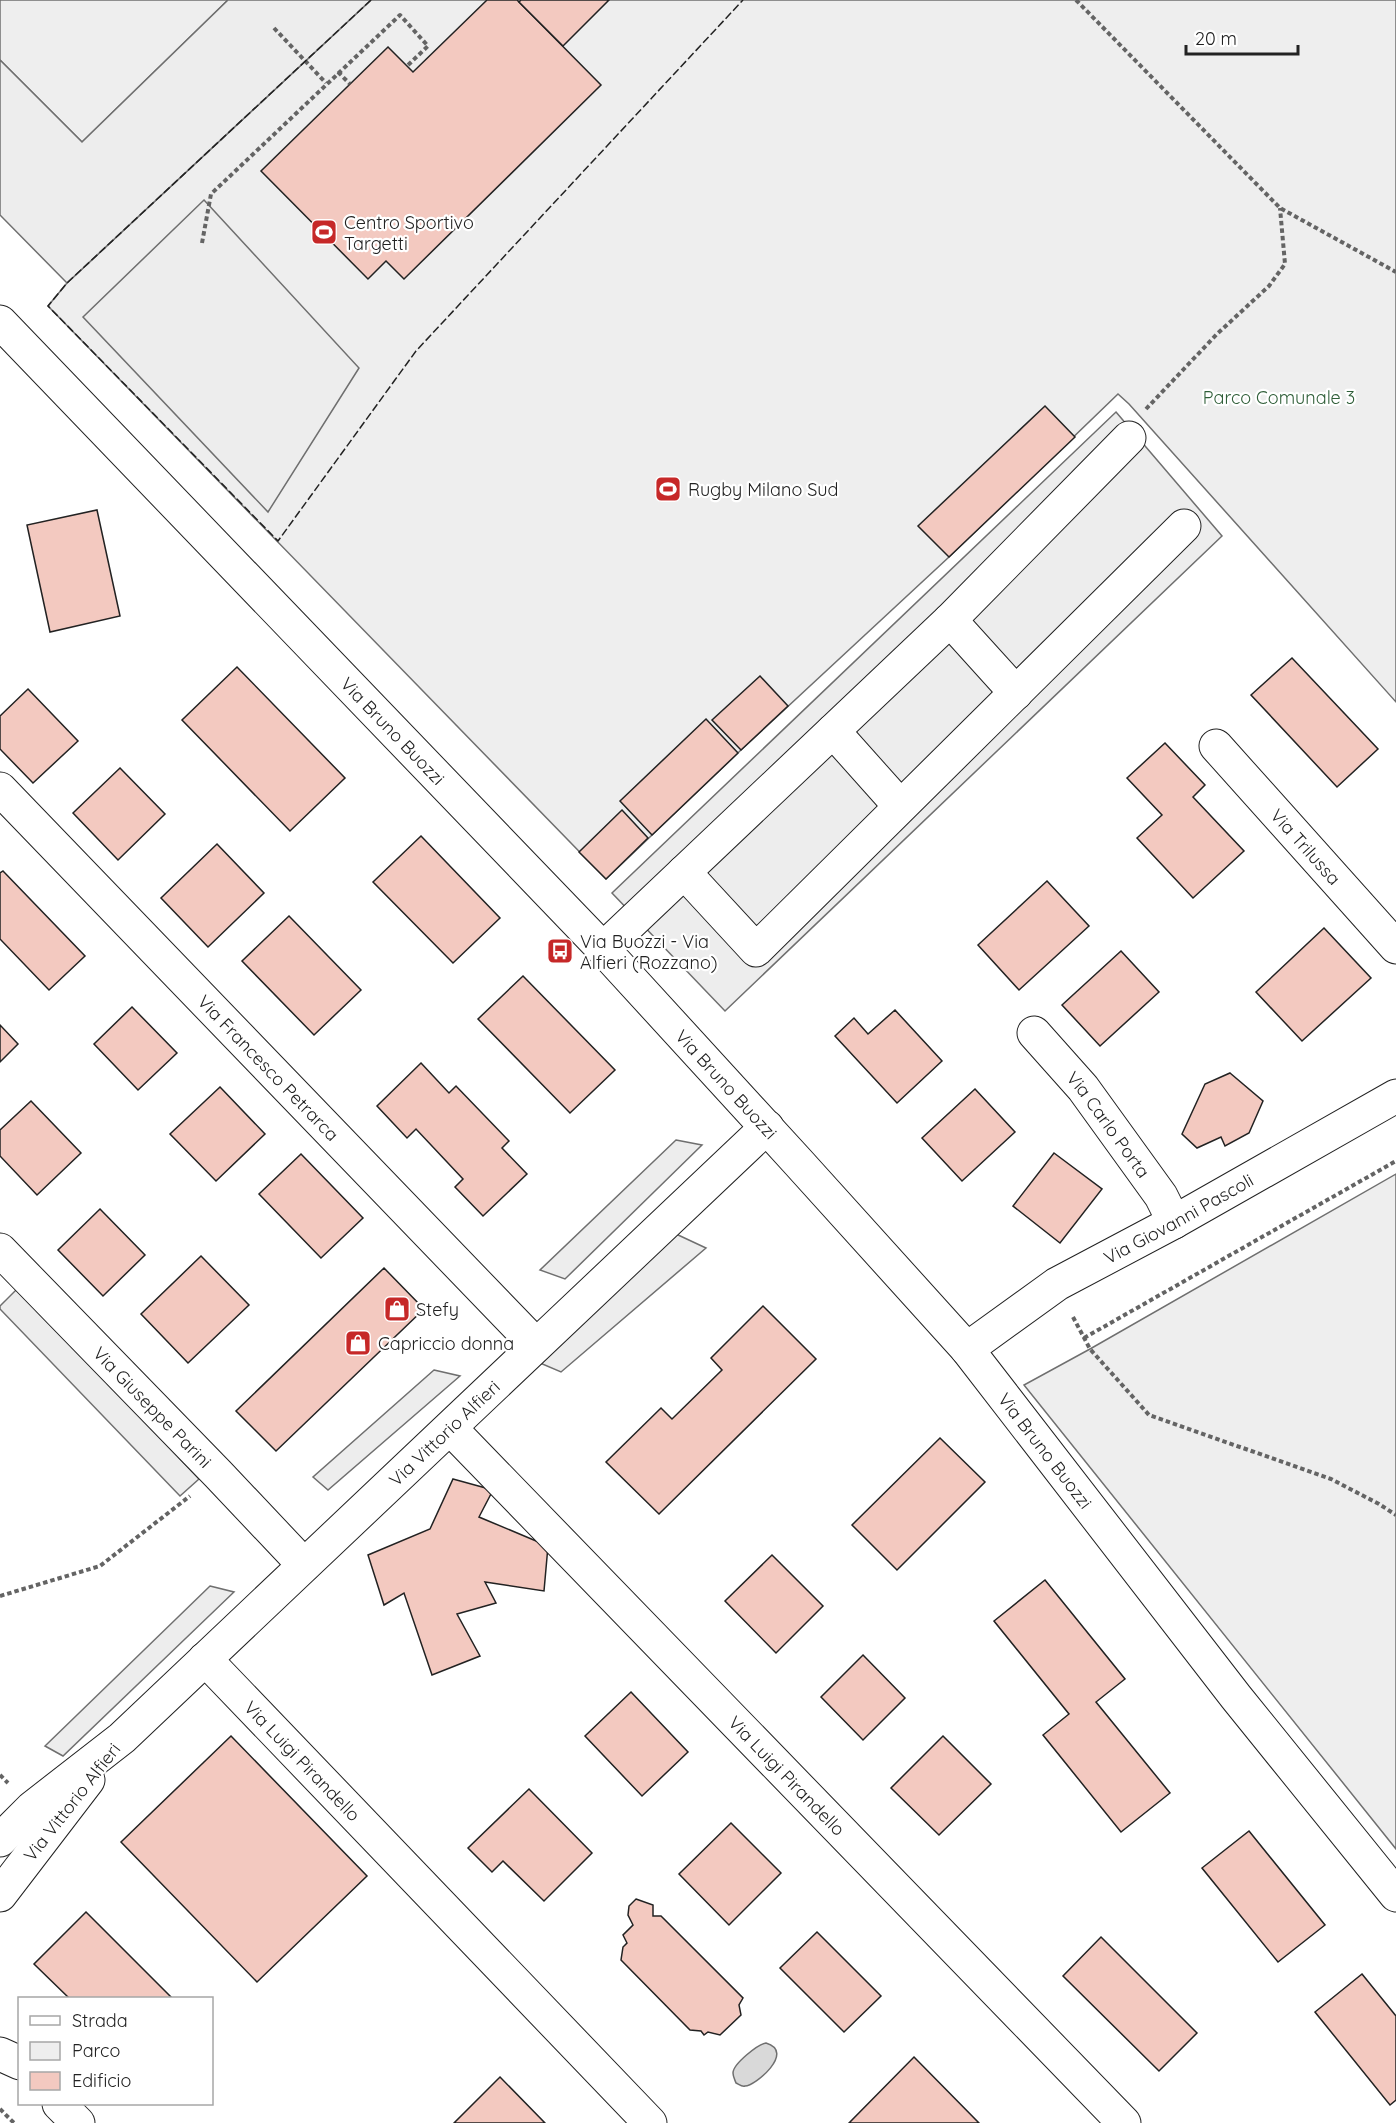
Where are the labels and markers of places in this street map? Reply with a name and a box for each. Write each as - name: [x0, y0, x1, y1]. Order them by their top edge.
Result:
- place label: Centro Sportivo Targetti: [344, 211, 474, 255]
- sports icon: Centro Sportivo Targetti: [309, 217, 339, 247]
- sports icon: Rugby Milano Sud: [653, 474, 683, 504]
- place label: Rugby Milano Sud: [688, 478, 838, 501]
- place label: Via Buozzi - Via Alfieri (Rozzano): [580, 930, 718, 974]
- bus stop icon: Via Buozzi - Via Alfieri (Rozzano): [545, 936, 575, 966]
- shop icon: Stefy: [382, 1294, 412, 1324]
- place label: Stefy: [416, 1298, 459, 1321]
- shop icon: Capriccio donna: [343, 1328, 373, 1358]
- place label: Capriccio donna: [378, 1332, 514, 1355]

